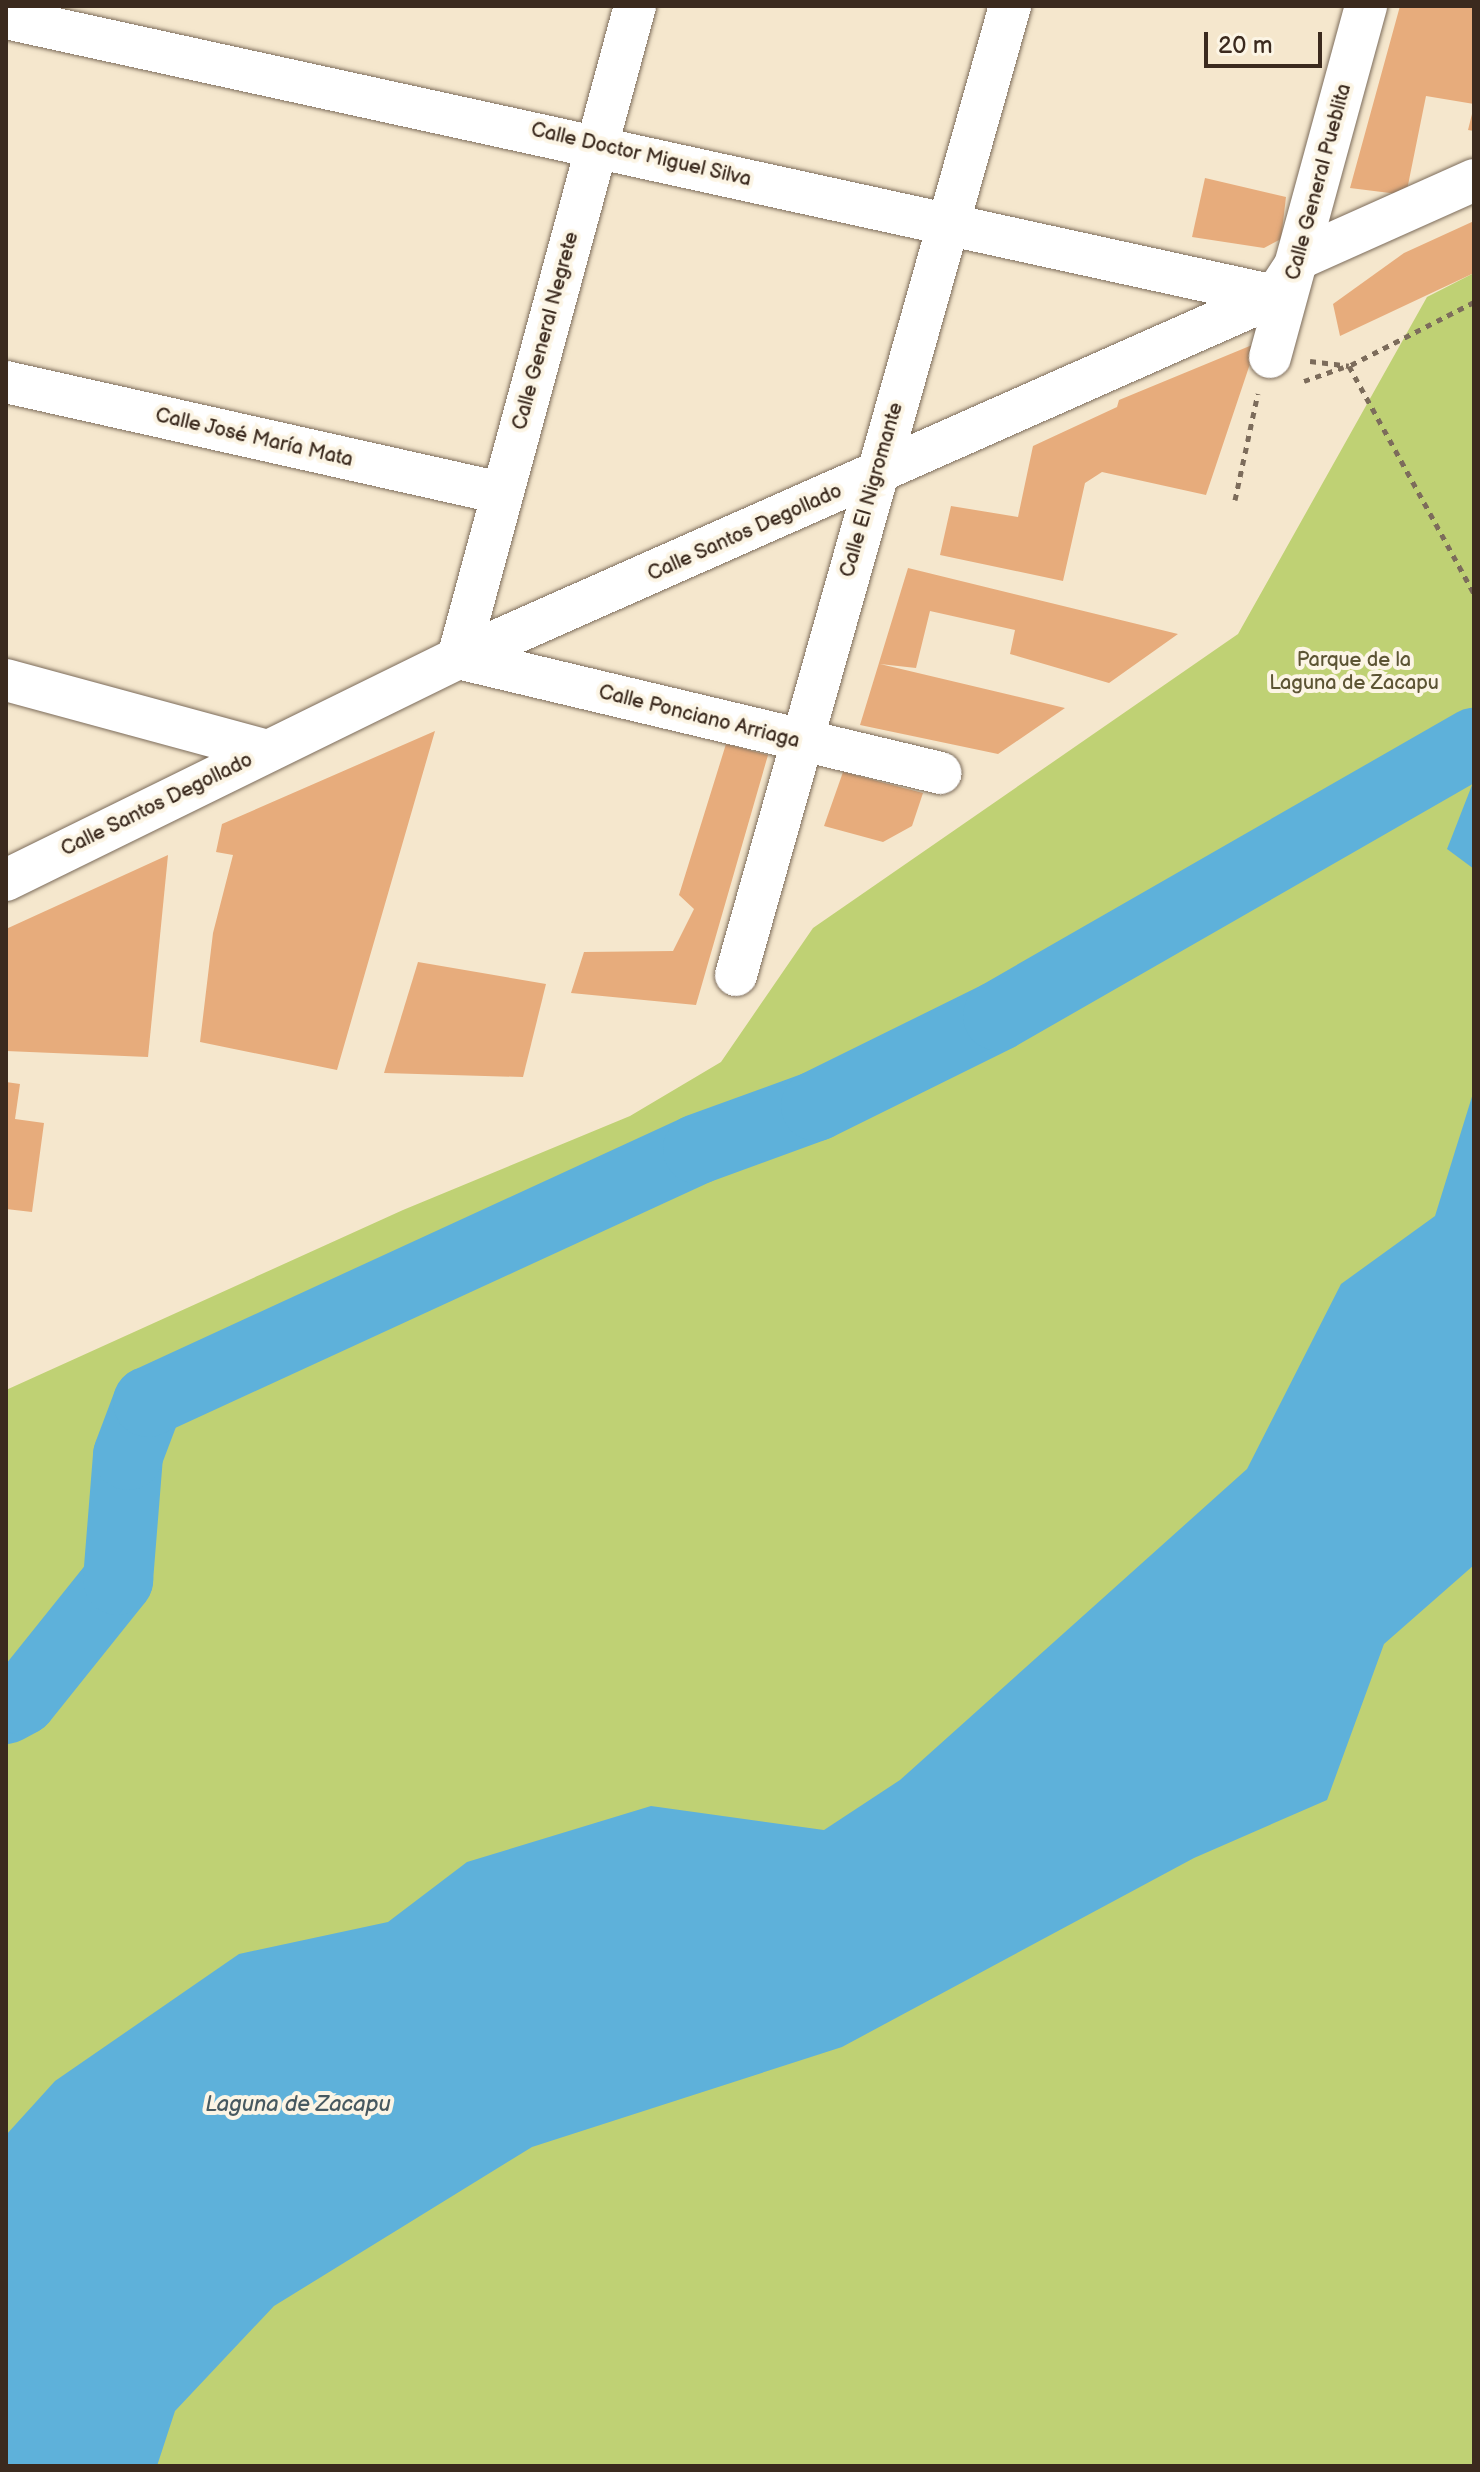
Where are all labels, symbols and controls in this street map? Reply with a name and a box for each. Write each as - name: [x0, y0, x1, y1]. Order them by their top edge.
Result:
- scale bar: [1208, 16, 1326, 66]
- text: 20 m: [1218, 31, 1273, 60]
- street label: Calle General Pueblita: [1281, 81, 1357, 283]
- street label: Calle Doctor Miguel Silva: [528, 118, 754, 192]
- street label: Calle General Negrete: [508, 229, 584, 433]
- street label: Calle El Nigromante: [836, 400, 908, 580]
- street label: Calle José María Mata: [152, 403, 356, 473]
- street label: Calle Santos Degollado: [644, 479, 846, 587]
- park label: Parque de la Laguna de Zacapu: [1269, 648, 1439, 695]
- street label: Calle Ponciano Arriaga: [596, 680, 802, 754]
- street label: Calle Santos Degollado: [57, 748, 257, 862]
- water label: Laguna de Zacapu: [205, 2092, 391, 2118]

